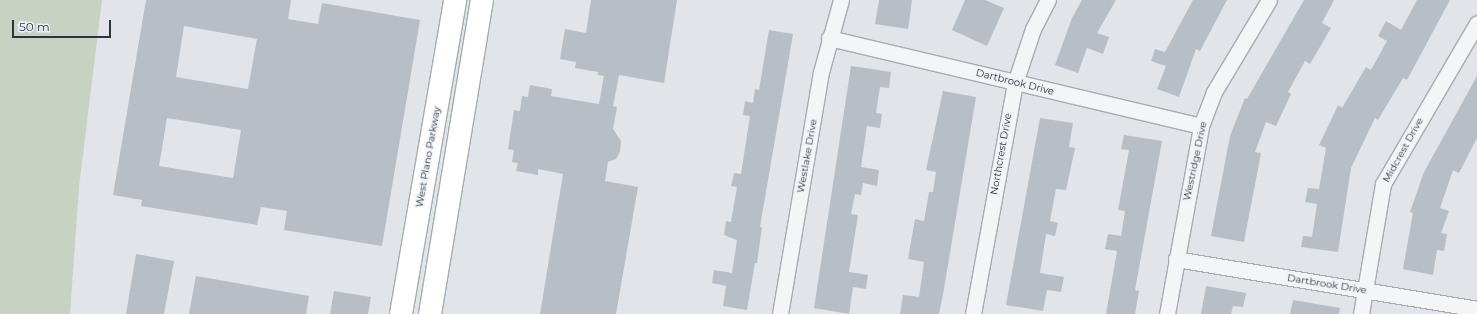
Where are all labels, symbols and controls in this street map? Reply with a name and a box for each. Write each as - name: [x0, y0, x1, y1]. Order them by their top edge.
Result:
- scale bar: [14, 12, 113, 38]
- text: 50 m: [19, 19, 50, 34]
- street label: Dartbrook Drive: [975, 66, 1055, 98]
- street label: West Plano Parkway: [413, 106, 443, 208]
- street label: Northcrest Drive: [988, 112, 1014, 196]
- street label: Midcrest Drive: [1380, 115, 1426, 185]
- street label: Westlake Drive: [795, 118, 819, 194]
- street label: Westridge Drive: [1181, 120, 1209, 202]
- street label: Dartbrook Drive: [1286, 272, 1368, 296]

